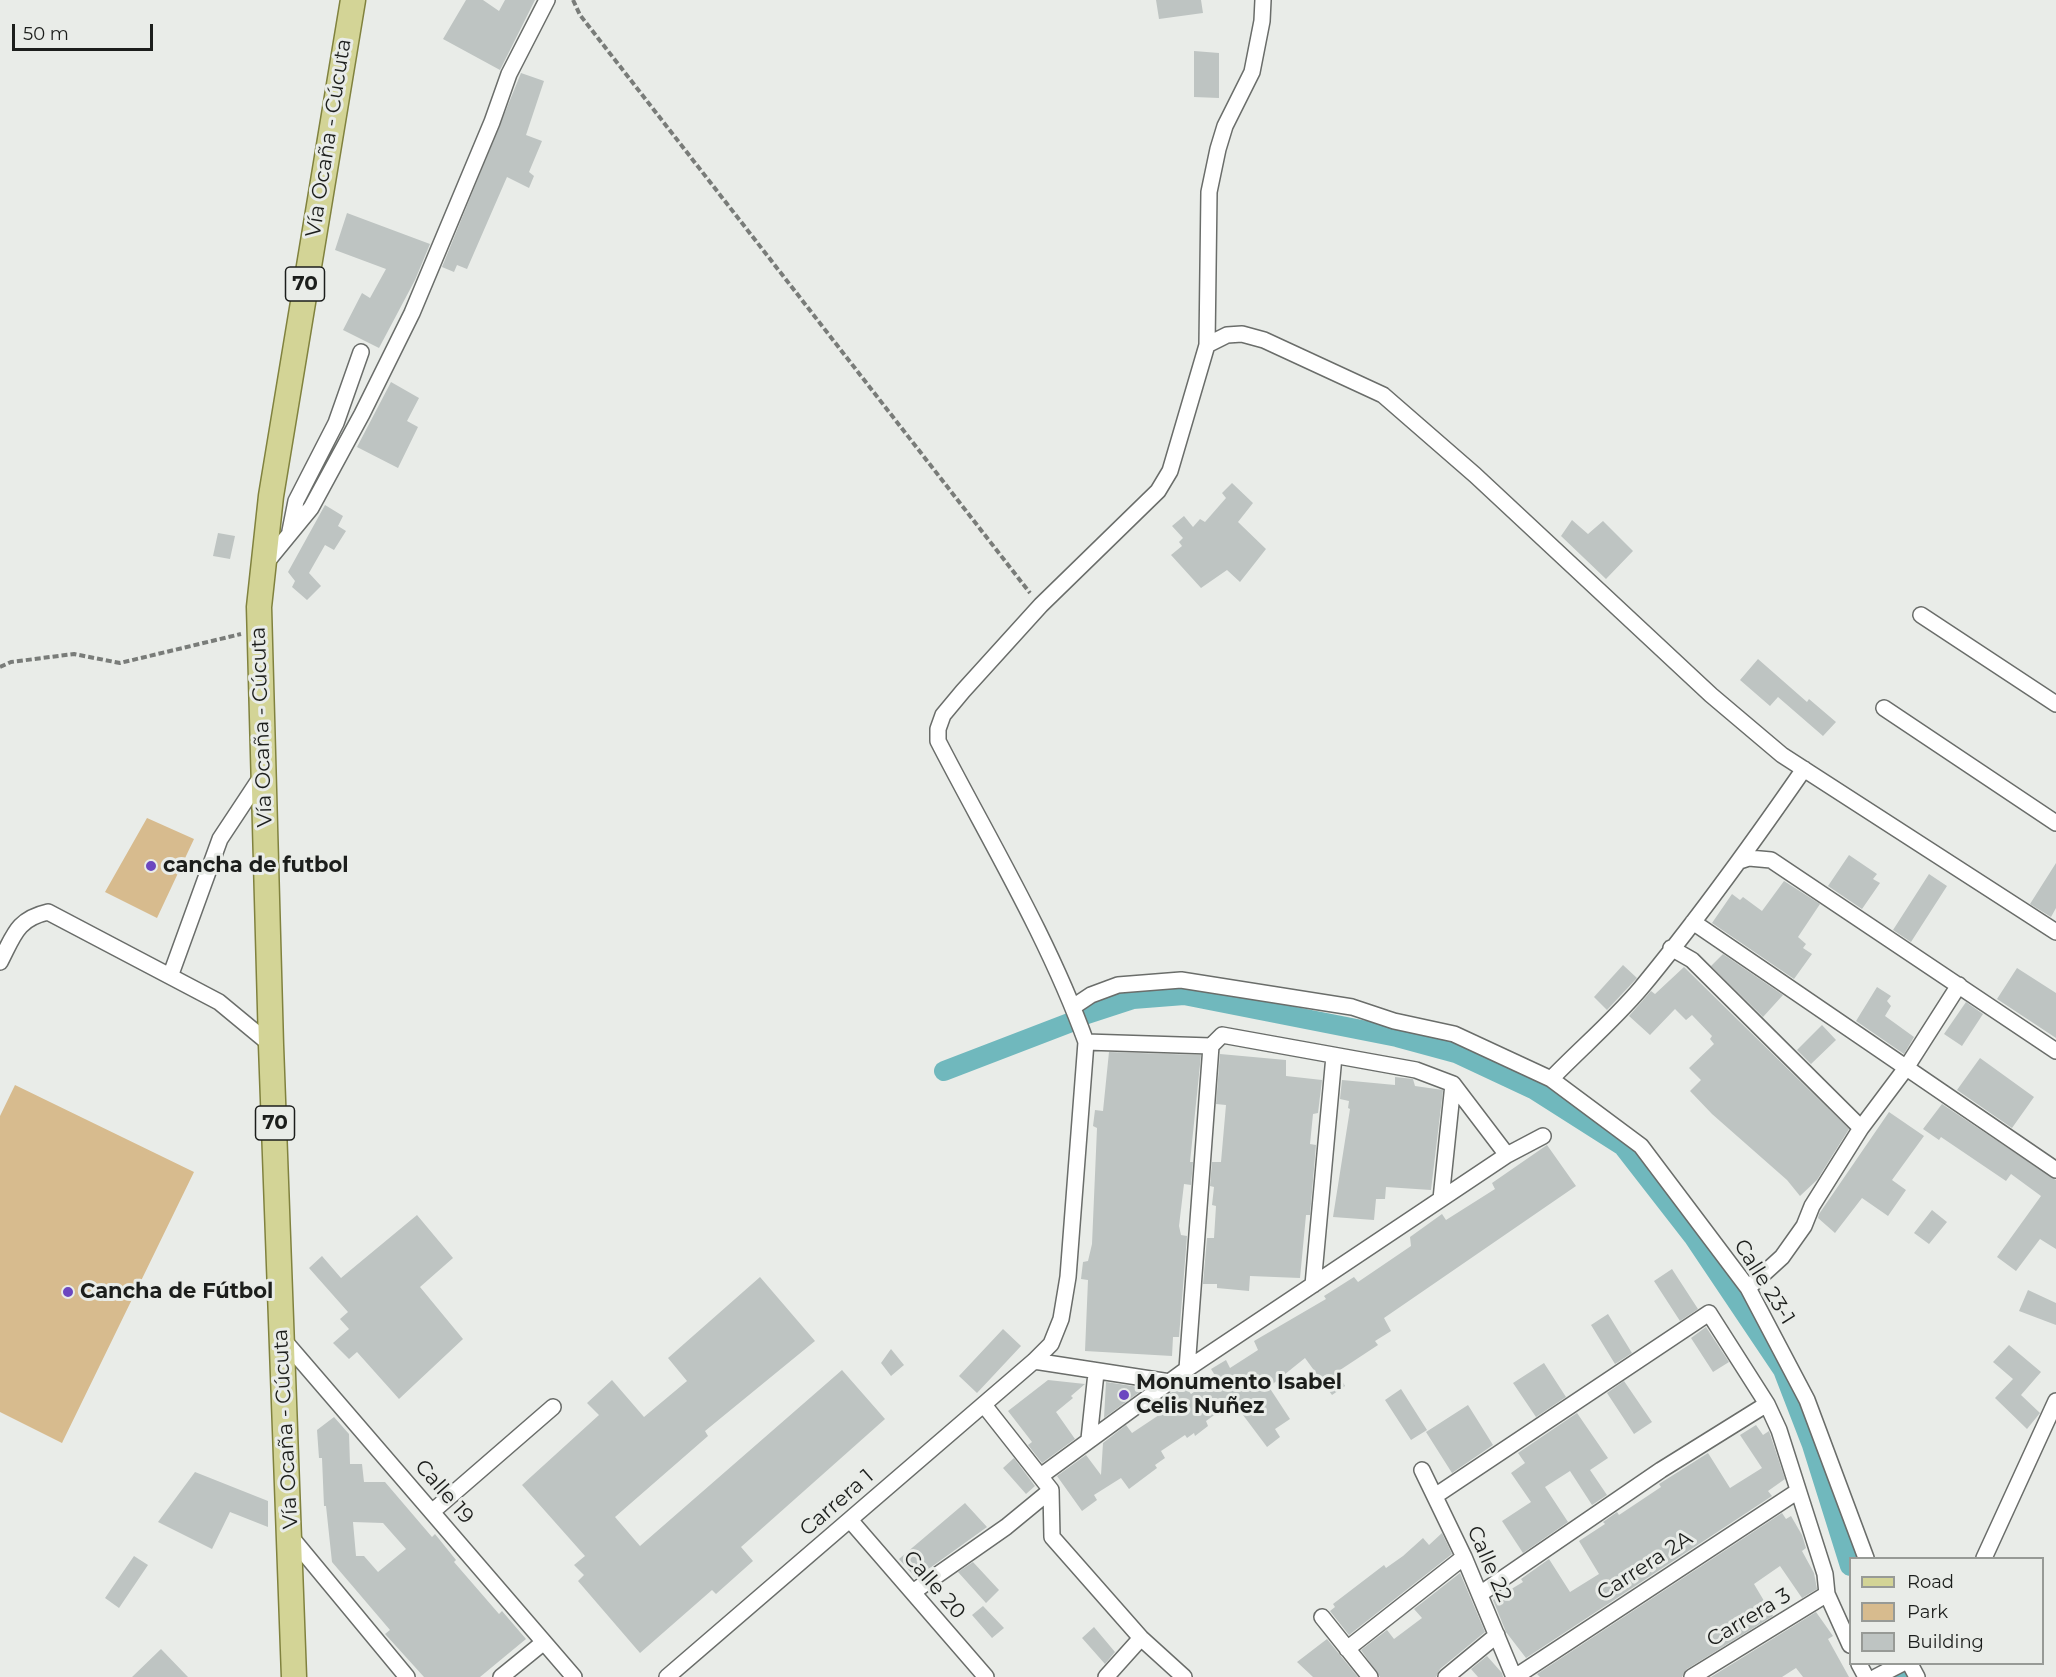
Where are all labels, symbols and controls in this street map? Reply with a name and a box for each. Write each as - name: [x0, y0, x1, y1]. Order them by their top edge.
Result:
- scale bar: [15, 12, 156, 50]
- text: 50 m: [23, 23, 69, 45]
- street label: Vía Ocaña - Cúcuta: [301, 37, 357, 239]
- road number: 70: [286, 267, 324, 301]
- street label: Vía Ocaña - Cúcuta: [246, 626, 278, 828]
- place label: cancha de futbol: [163, 853, 349, 879]
- marker: cancha de futbol: [144, 859, 158, 873]
- road number: 70: [256, 1106, 294, 1140]
- street label: Calle 23-1: [1728, 1235, 1800, 1329]
- place label: Cancha de Fútbol: [80, 1279, 273, 1305]
- marker: Cancha de Fútbol: [61, 1285, 75, 1299]
- street label: Vía Ocaña - Cúcuta: [268, 1328, 304, 1530]
- place label: Monumento Isabel Celis Nuñez: [1136, 1370, 1342, 1420]
- marker: Monumento Isabel Celis Nuñez: [1117, 1388, 1131, 1402]
- street label: Calle 19: [409, 1455, 479, 1529]
- street label: Carrera 1: [795, 1464, 879, 1542]
- street label: Calle 22: [1461, 1522, 1517, 1606]
- street label: Carrera 2A: [1593, 1526, 1697, 1606]
- street label: Calle 20: [897, 1546, 971, 1624]
- legend: [1849, 1557, 2044, 1665]
- text: Road: [1907, 1571, 1954, 1593]
- street label: Carrera 3: [1702, 1583, 1796, 1653]
- text: Park: [1907, 1601, 1948, 1623]
- text: Building: [1907, 1631, 1984, 1653]

